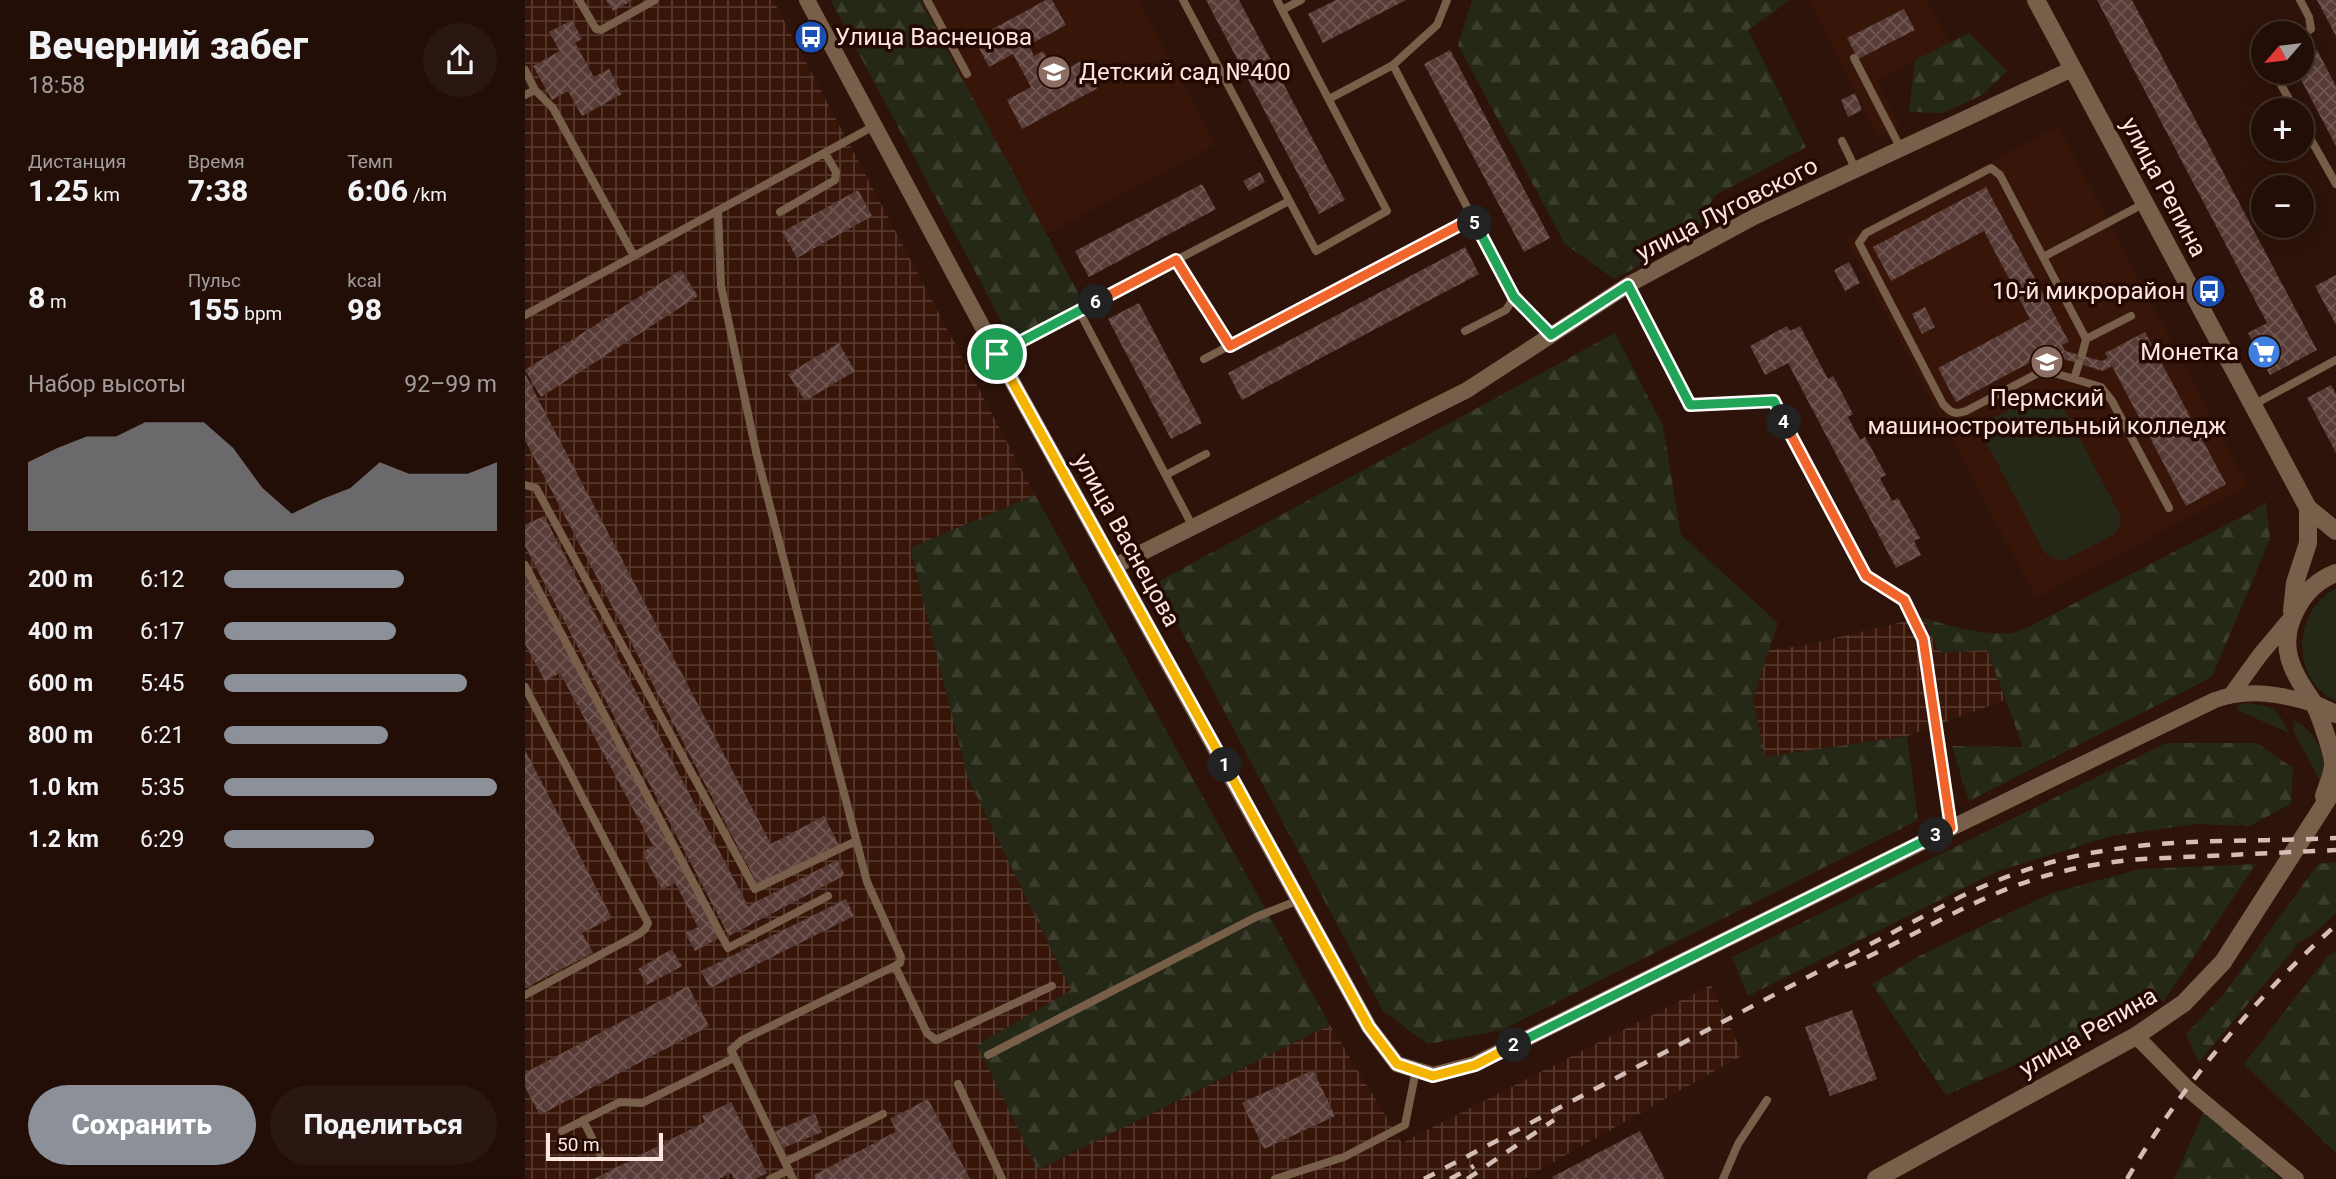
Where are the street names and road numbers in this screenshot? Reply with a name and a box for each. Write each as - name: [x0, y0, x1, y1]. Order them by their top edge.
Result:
- street label: улица Репина: [2115, 112, 2213, 262]
- street label: улица Луговского: [1632, 151, 1822, 267]
- street label: улица Васнецова: [1068, 449, 1186, 631]
- street label: улица Репина: [2014, 981, 2162, 1083]

